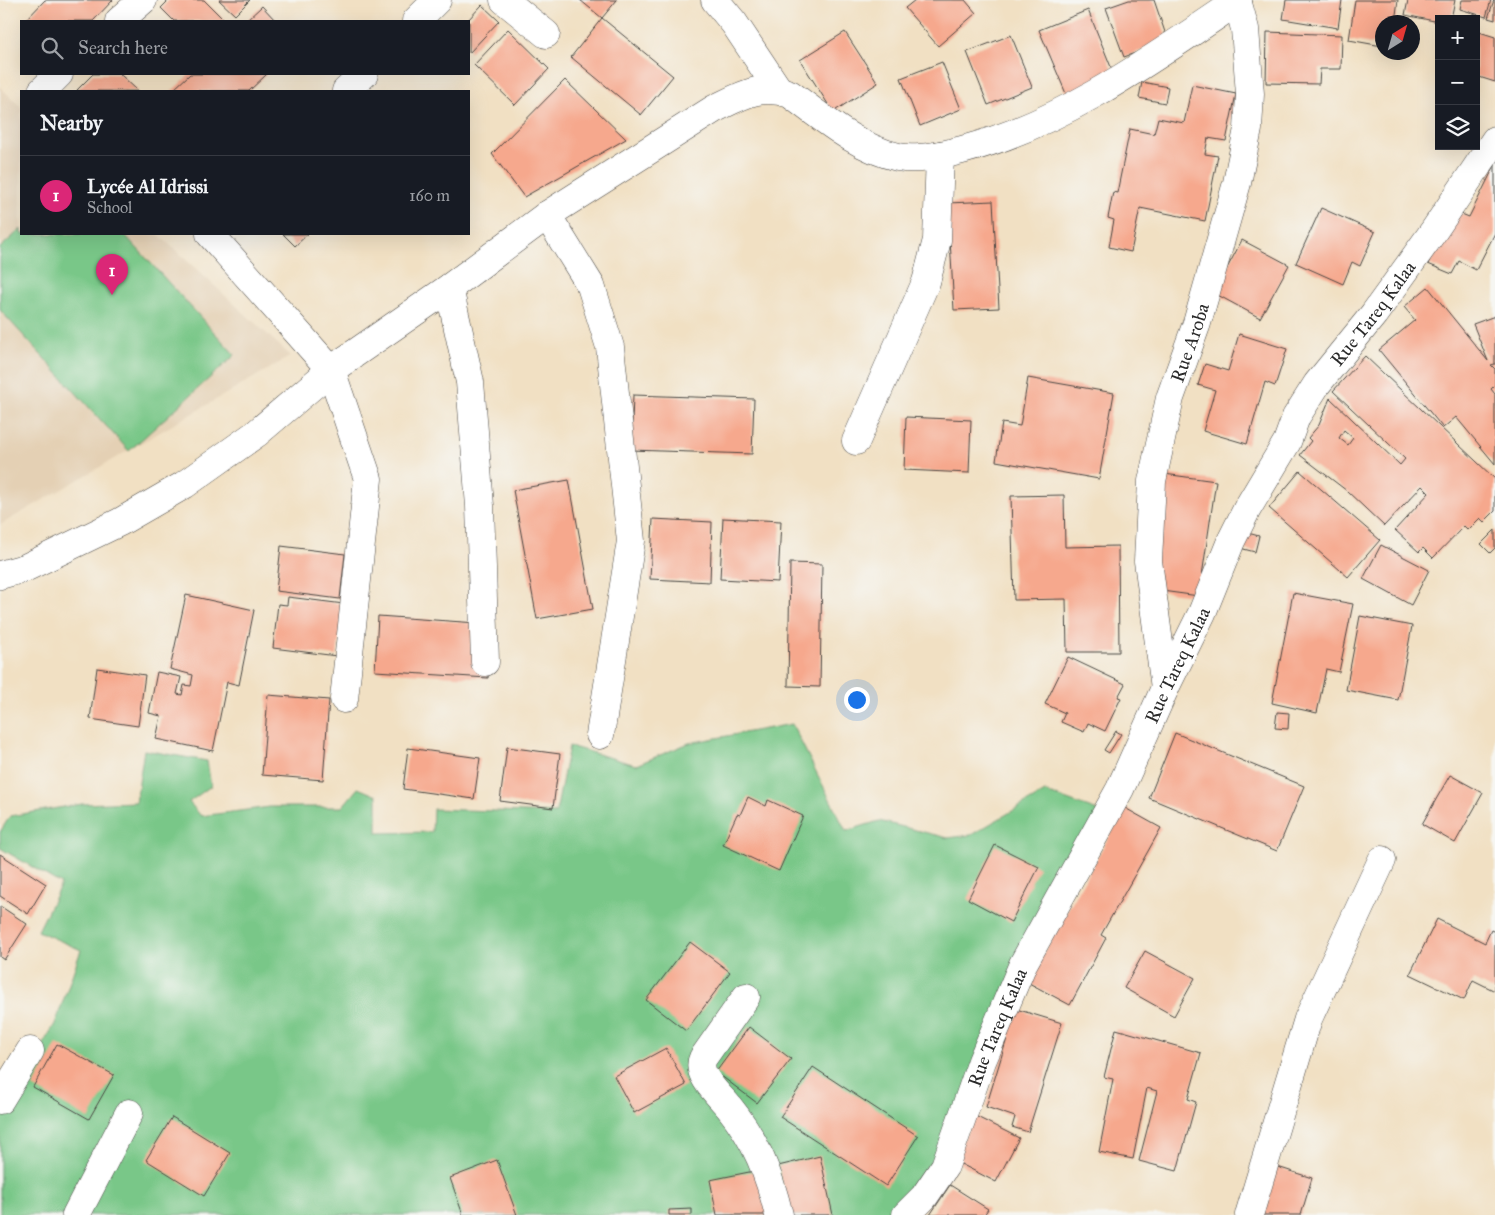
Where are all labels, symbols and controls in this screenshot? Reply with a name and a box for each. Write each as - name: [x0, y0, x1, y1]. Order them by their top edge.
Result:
- north arrow: [1375, 15, 1420, 60]
- map controls: [1435, 15, 1480, 150]
- button: +: [1435, 15, 1480, 60]
- search box: [20, 20, 470, 75]
- icon: search: [38, 34, 66, 62]
- text: Search here: [78, 36, 168, 59]
- button: −: [1435, 60, 1480, 105]
- button: layers: [1435, 105, 1480, 150]
- text: Nearby: [40, 110, 103, 136]
- text: Lycée Al Idrissi: [87, 175, 208, 198]
- text: 1: [53, 186, 59, 205]
- text: 160 m: [409, 186, 450, 205]
- text: School: [87, 198, 132, 217]
- pin: 1: [96, 254, 128, 295]
- street label: Rue Tareq Kalaa: [1325, 255, 1421, 370]
- street label: Rue Aroba: [1165, 299, 1214, 385]
- street label: Rue Tareq Kalaa: [1139, 603, 1215, 727]
- your location: [844, 687, 870, 713]
- street label: Rue Tareq Kalaa: [962, 964, 1032, 1090]

